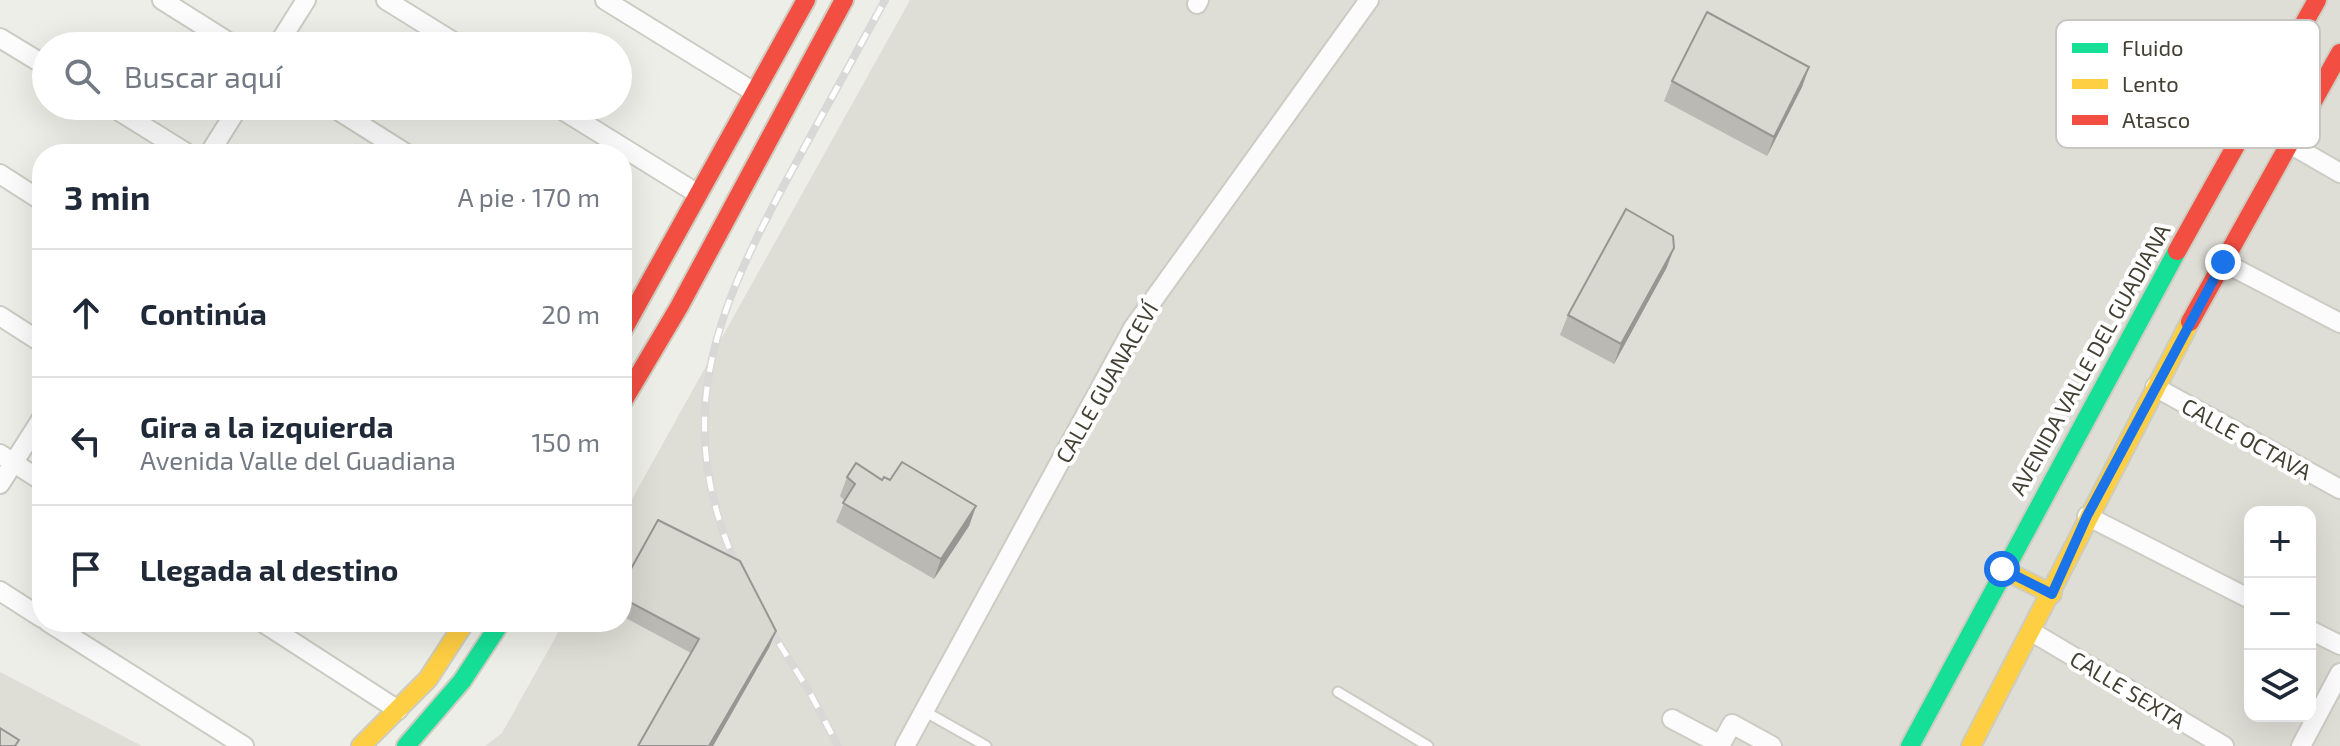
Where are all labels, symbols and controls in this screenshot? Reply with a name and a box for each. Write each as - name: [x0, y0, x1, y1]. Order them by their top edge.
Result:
- legend: [2056, 20, 2320, 148]
- search box: [32, 32, 632, 120]
- text: Fluido: [2122, 34, 2184, 60]
- icon: search: [60, 54, 104, 98]
- text: Buscar aquí: [124, 58, 282, 94]
- text: Lento: [2122, 70, 2179, 96]
- text: Atasco: [2122, 106, 2190, 132]
- text: 3 min: [64, 176, 150, 217]
- text: A pie · 170 m: [458, 181, 600, 212]
- street label: AVENIDA VALLE DEL GUADIANA: [2003, 219, 2175, 499]
- route end: [2205, 244, 2241, 280]
- icon: ahead: [64, 291, 108, 335]
- text: Continúa: [140, 295, 267, 331]
- street label: CALLE GUANACEVÍ: [1049, 296, 1163, 467]
- text: 20 m: [541, 298, 600, 329]
- street label: CALLE OCTAVA: [2178, 392, 2317, 484]
- text: Gira a la izquierda: [140, 408, 394, 444]
- icon: left: [64, 419, 108, 463]
- text: 150 m: [531, 426, 600, 457]
- text: Avenida Valle del Guadiana: [140, 444, 456, 475]
- map controls: [2244, 506, 2316, 722]
- button: +: [2244, 506, 2316, 578]
- icon: arrive: [64, 547, 108, 591]
- text: Llegada al destino: [140, 551, 399, 587]
- route start: [1984, 551, 2020, 587]
- button: −: [2244, 578, 2316, 650]
- street label: CALLE SEXTA: [2066, 645, 2190, 734]
- button: layers: [2244, 650, 2316, 722]

